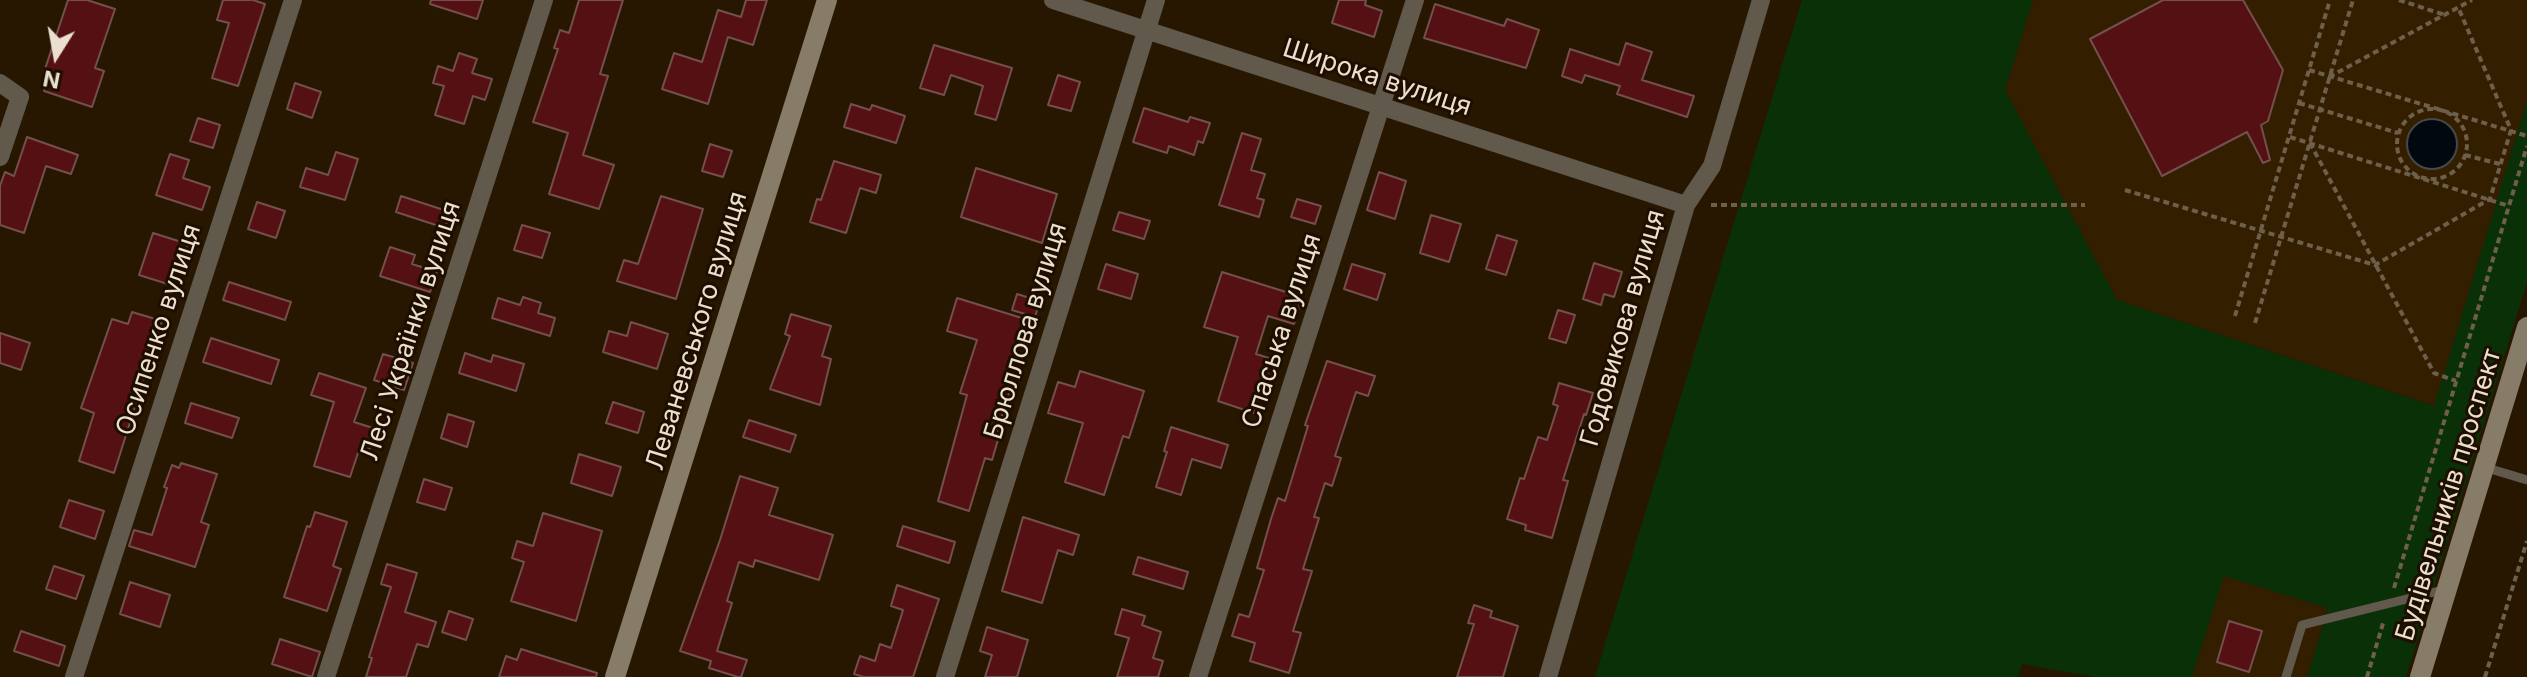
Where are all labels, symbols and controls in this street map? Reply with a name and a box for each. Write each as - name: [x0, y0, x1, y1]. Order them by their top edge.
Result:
- north arrow: [16, 16, 96, 96]
- street label: Широка вулиця: [1279, 33, 1475, 123]
- text: N: [41, 65, 62, 94]
- street label: Леваневського вулиця: [640, 188, 754, 474]
- street label: Лесі Українки вулиця: [354, 197, 468, 465]
- street label: Годовикова вулиця: [1574, 206, 1672, 450]
- street label: Брюллова вулиця: [978, 219, 1074, 443]
- street label: Осипенко вулиця: [110, 220, 208, 440]
- street label: Спаська вулиця: [1236, 230, 1328, 432]
- street label: Будівельників проспект: [2390, 345, 2508, 645]

